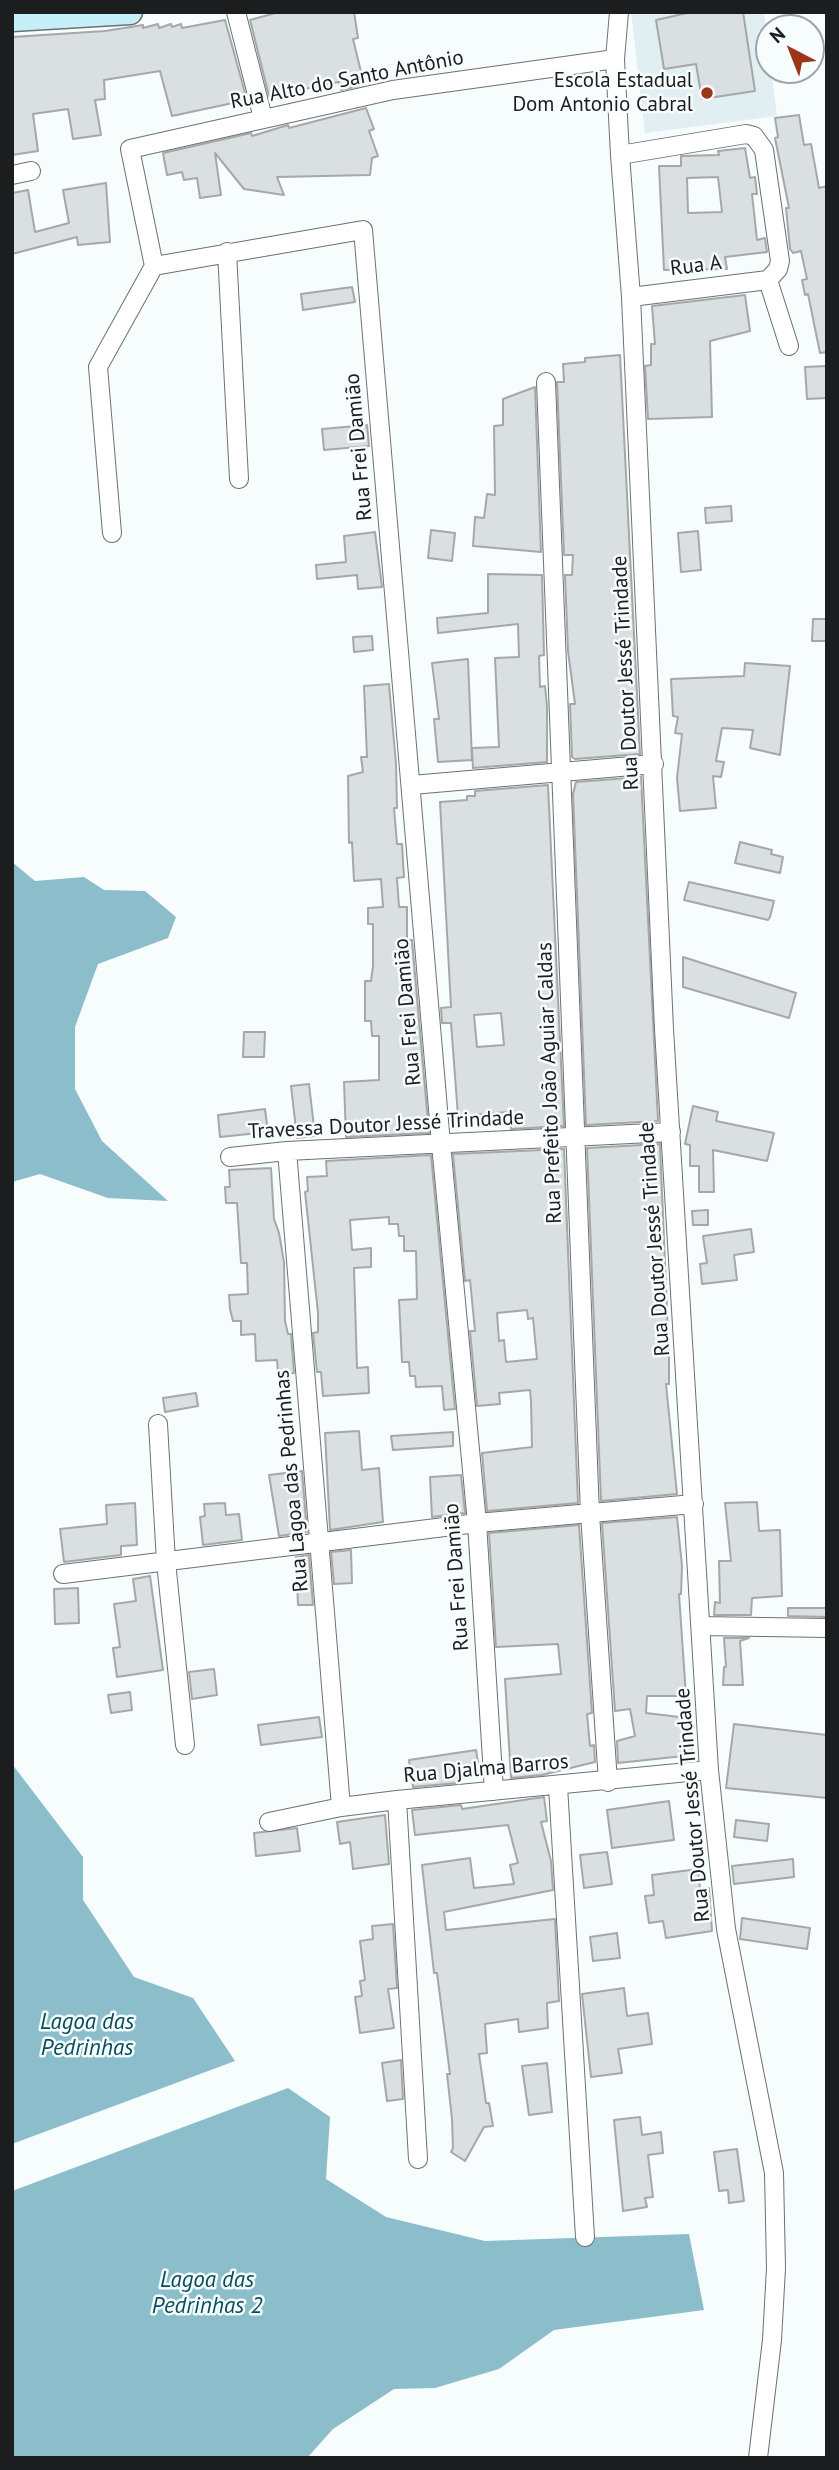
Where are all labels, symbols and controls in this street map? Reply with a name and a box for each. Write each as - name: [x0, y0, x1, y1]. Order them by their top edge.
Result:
- north arrow: [755, 14, 825, 84]
- text: N: [765, 22, 790, 48]
- street label: Rua Alto do Santo Antônio: [228, 45, 466, 115]
- place label: Escola Estadual Dom Antonio Cabral: [512, 68, 693, 118]
- marker: Escola Estadual Dom Antonio Cabral: [699, 85, 715, 101]
- street label: Rua A: [669, 250, 723, 282]
- street label: Rua Frei Damião: [340, 372, 378, 522]
- street label: Rua Doutor Jessé Trindade: [607, 555, 645, 791]
- street label: Rua Frei Damião: [389, 937, 427, 1087]
- street label: Rua Prefeito João Aguiar Caldas: [532, 942, 568, 1224]
- street label: Travessa Doutor Jessé Trindade: [247, 1105, 525, 1145]
- street label: Rua Doutor Jessé Trindade: [634, 1121, 676, 1357]
- street label: Rua Lagoa das Pedrinhas: [270, 1369, 314, 1593]
- street label: Rua Frei Damião: [439, 1502, 475, 1652]
- street label: Rua Doutor Jessé Trindade: [670, 1687, 716, 1923]
- street label: Rua Djalma Barros: [402, 1749, 570, 1789]
- water label: Lagoa das Pedrinhas: [40, 2008, 134, 2062]
- water label: Lagoa das Pedrinhas 2: [152, 2266, 262, 2320]

